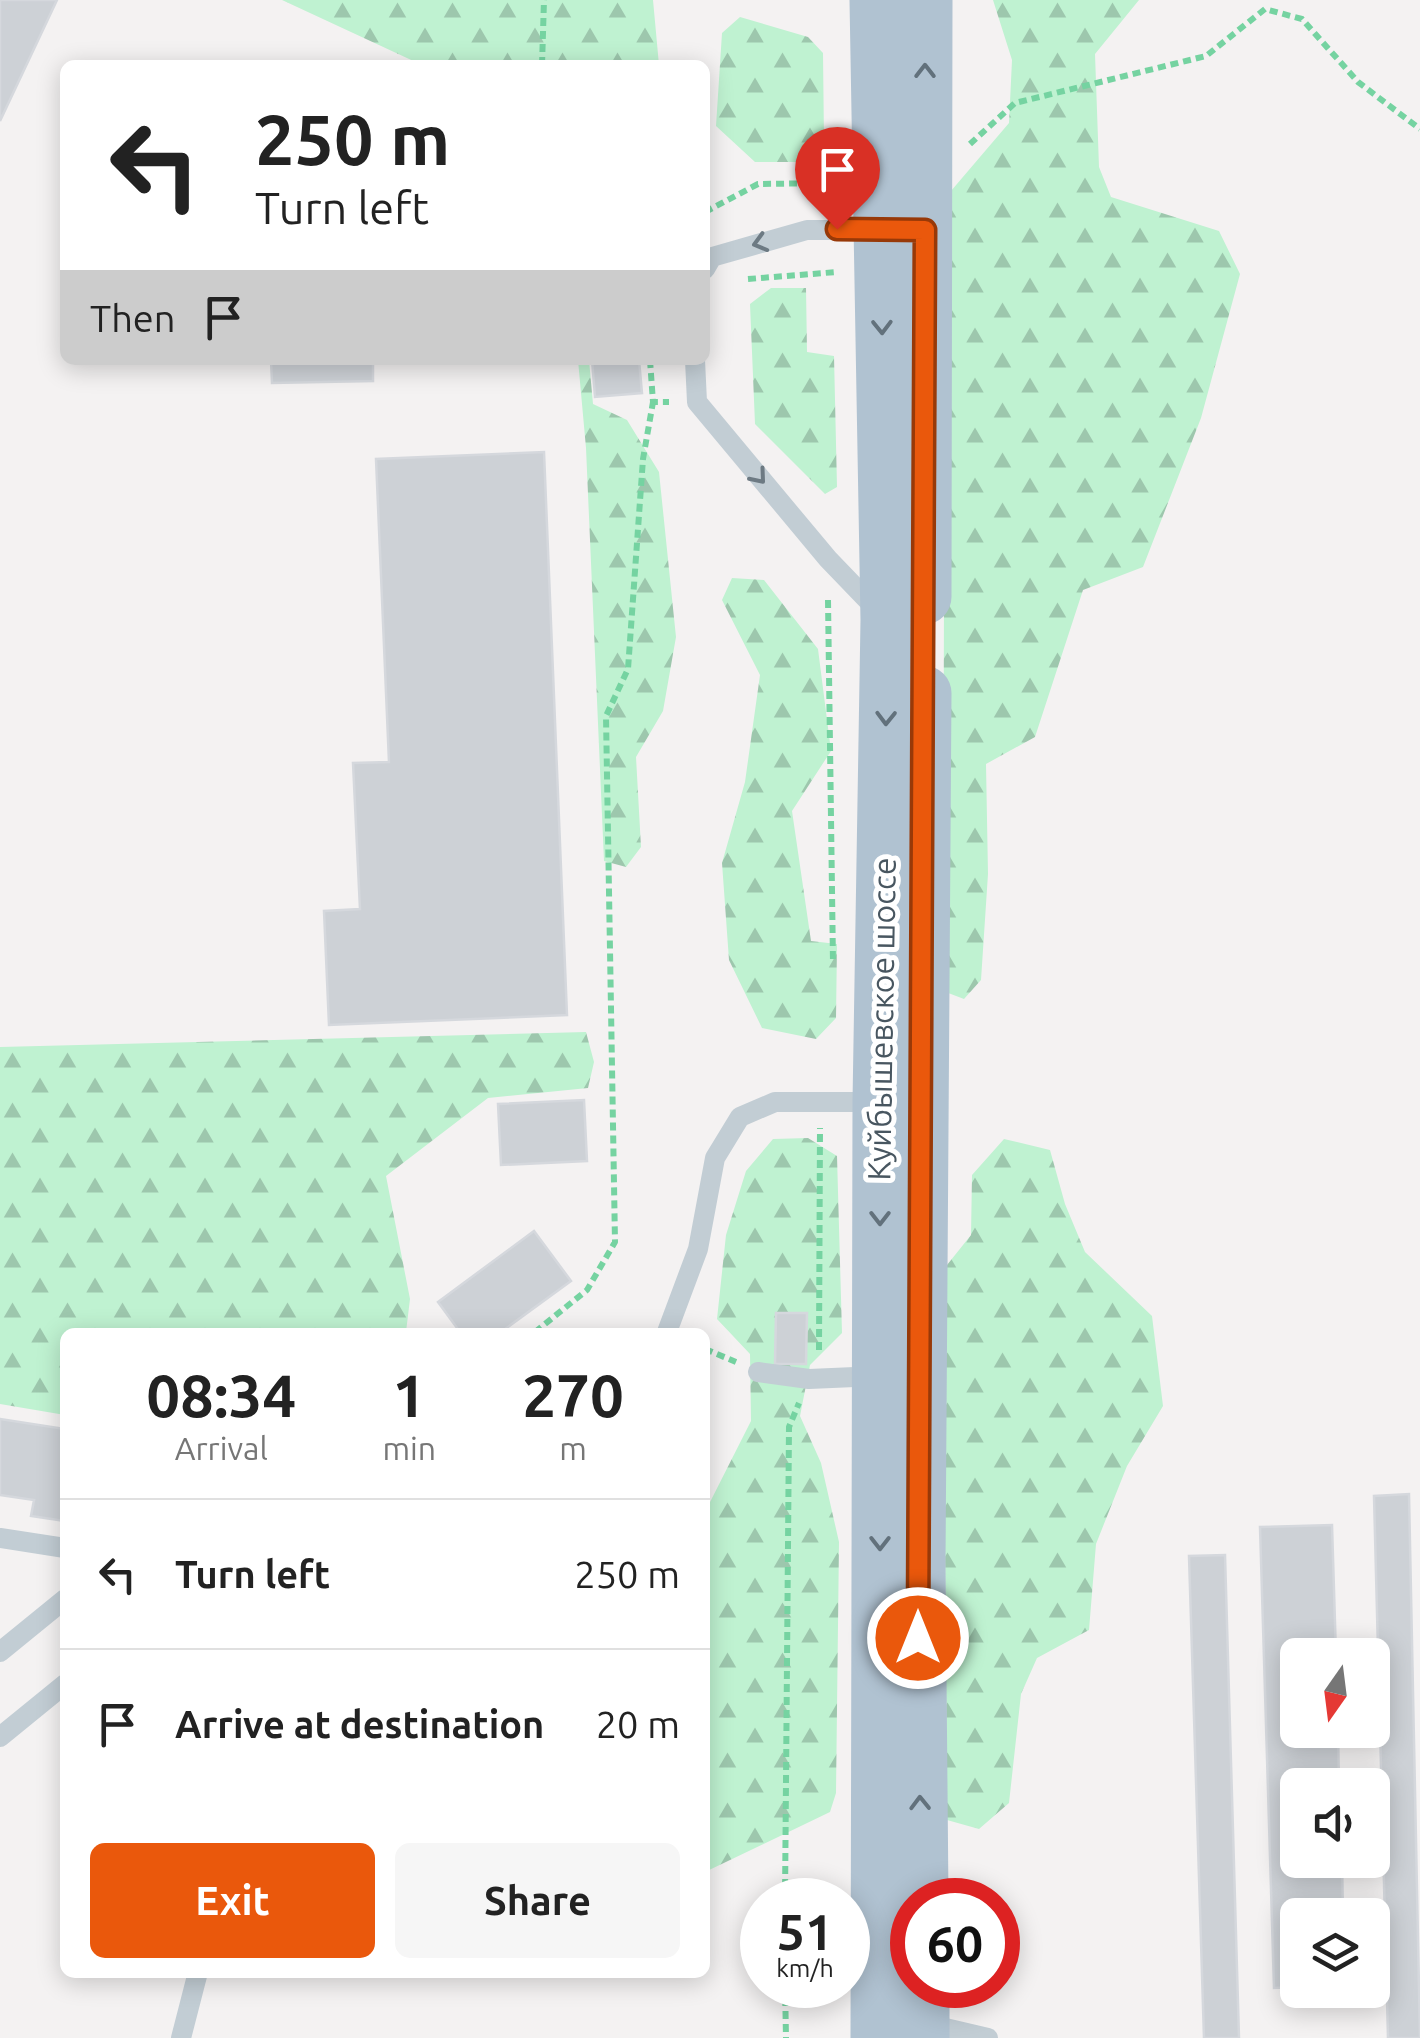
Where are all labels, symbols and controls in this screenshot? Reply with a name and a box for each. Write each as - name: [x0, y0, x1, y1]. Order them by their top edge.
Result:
- one-way arrow: [914, 63, 936, 78]
- icon: left: [90, 100, 220, 230]
- text: 250 m: [255, 100, 450, 178]
- pin: [795, 127, 880, 230]
- icon: arrive: [810, 142, 865, 197]
- text: Turn left: [255, 182, 429, 233]
- one-way arrow: [751, 232, 769, 253]
- icon: arrive: [196, 290, 251, 345]
- text: Then: [90, 297, 176, 339]
- one-way arrow: [871, 320, 893, 336]
- one-way arrow: [747, 466, 765, 484]
- one-way arrow: [875, 710, 897, 726]
- street label: Куйбышевское шоссе: [860, 857, 902, 1181]
- one-way arrow: [869, 1210, 891, 1226]
- text: 08:34: [146, 1361, 296, 1428]
- text: 1: [392, 1361, 426, 1428]
- text: 270: [522, 1361, 624, 1428]
- text: Arrival: [175, 1430, 268, 1466]
- text: min: [382, 1430, 436, 1466]
- text: m: [559, 1430, 587, 1466]
- one-way arrow: [869, 1536, 891, 1551]
- icon: left: [90, 1547, 145, 1602]
- text: Turn left: [175, 1553, 330, 1595]
- text: 250 m: [574, 1553, 680, 1595]
- position arrow: [866, 1586, 970, 1690]
- north arrow: [1280, 1638, 1390, 1748]
- map controls: [1280, 1638, 1390, 2008]
- icon: arrive: [90, 1697, 145, 1752]
- text: Arrive at destination: [175, 1703, 544, 1745]
- text: 20 m: [596, 1703, 680, 1745]
- button: sound: [1280, 1768, 1390, 1878]
- one-way arrow: [909, 1794, 931, 1810]
- button: Exit: [90, 1843, 375, 1958]
- button: Share: [395, 1843, 680, 1958]
- speed limit sign: 60: [890, 1878, 1020, 2008]
- button: layers: [1280, 1898, 1390, 2008]
- text: 51: [777, 1903, 833, 1959]
- text: km/h: [776, 1954, 834, 1982]

